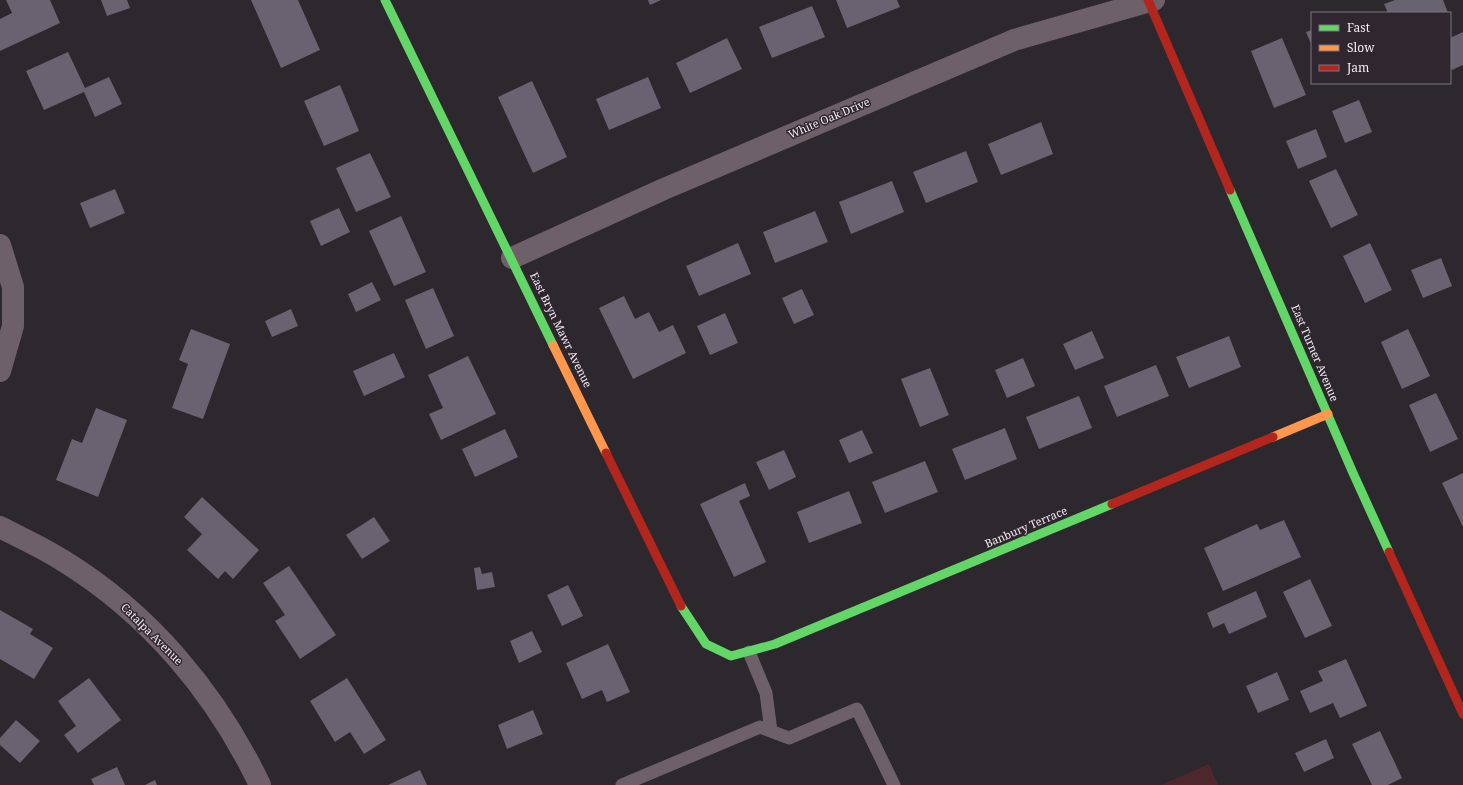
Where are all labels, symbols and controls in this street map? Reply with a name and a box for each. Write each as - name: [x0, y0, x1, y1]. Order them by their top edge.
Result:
- legend: [1311, 12, 1451, 84]
- text: Fast: [1347, 19, 1370, 36]
- text: Slow: [1347, 39, 1375, 56]
- text: Jam: [1346, 59, 1369, 76]
- street label: White Oak Drive: [786, 94, 872, 141]
- street label: East Bryn Mawr Avenue: [527, 270, 596, 390]
- street label: East Turner Avenue: [1288, 302, 1343, 404]
- street label: Banbury Terrace: [982, 502, 1069, 551]
- street label: Catalpa Avenue: [118, 600, 187, 668]

